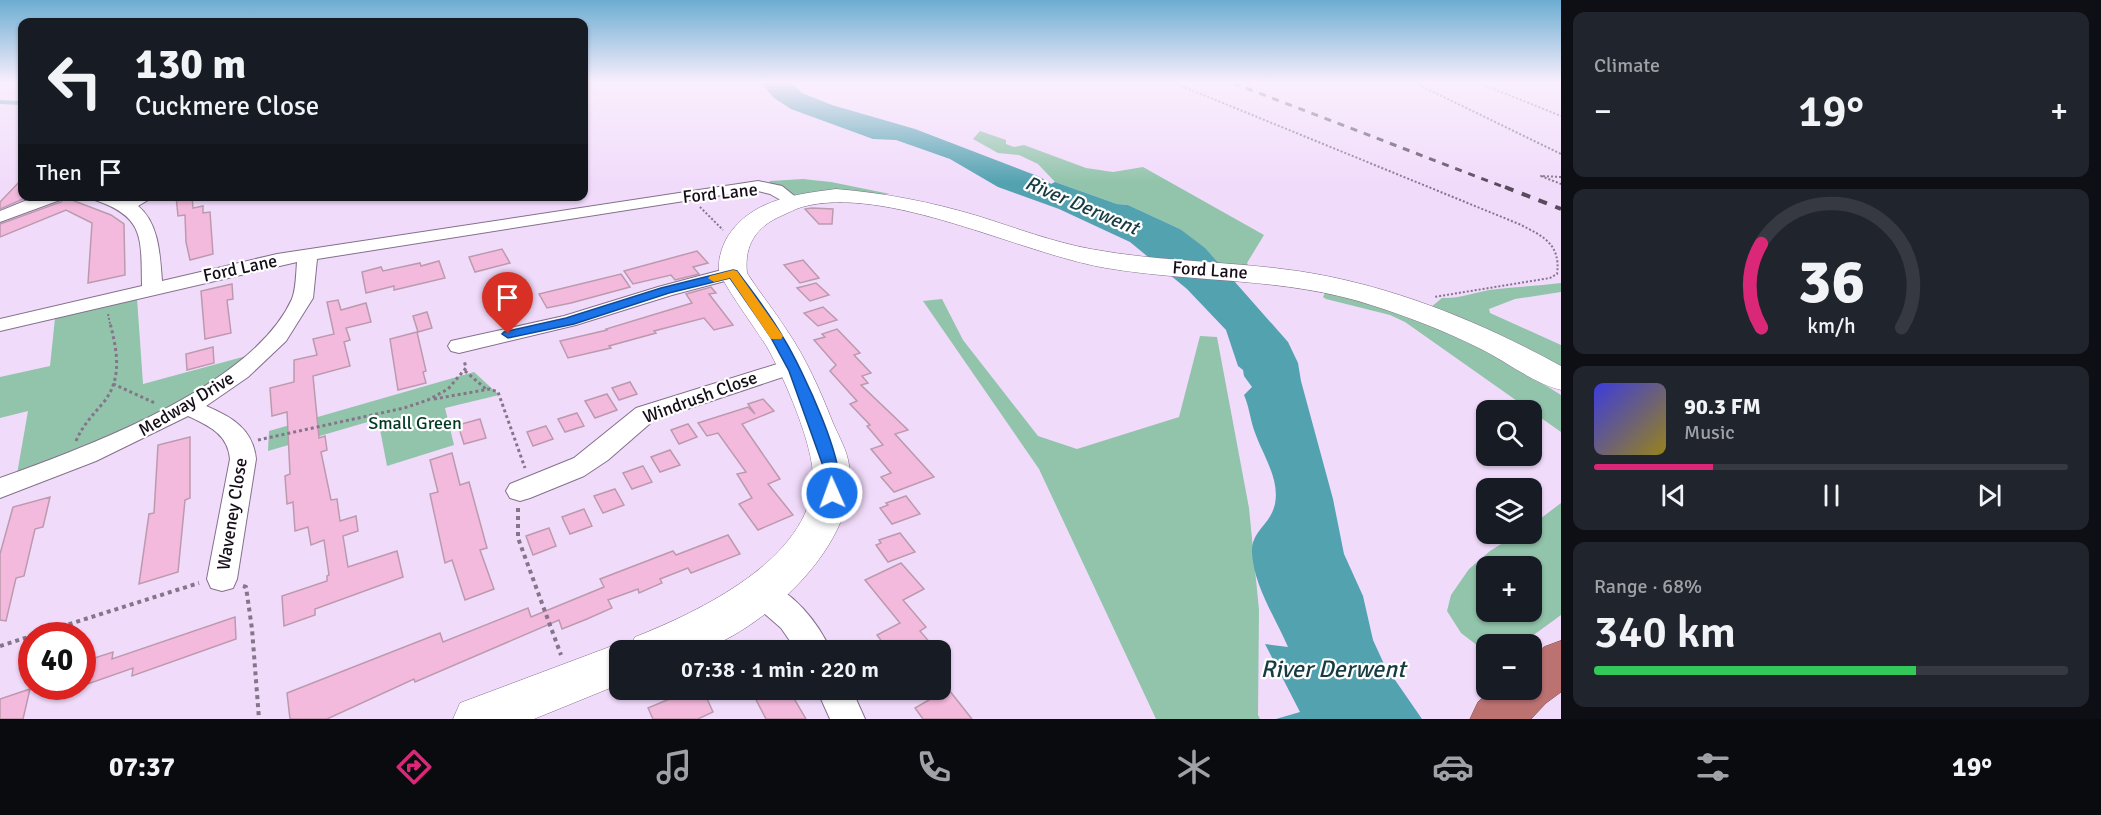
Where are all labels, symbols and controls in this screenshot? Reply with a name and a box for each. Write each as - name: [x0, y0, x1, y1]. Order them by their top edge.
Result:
- text: 130 m: [135, 39, 246, 90]
- icon: left: [36, 42, 114, 120]
- text: Climate: [1594, 53, 1660, 78]
- text: 19°: [1798, 84, 1864, 139]
- text: Cuckmere Close: [135, 90, 319, 123]
- text: −: [1594, 91, 1612, 132]
- text: +: [2050, 91, 2068, 132]
- icon: arrive: [94, 156, 127, 189]
- text: Then: [36, 159, 82, 186]
- water label: River Derwent: [1021, 170, 1144, 241]
- street label: Ford Lane: [681, 178, 759, 208]
- text: 36: [1797, 243, 1865, 320]
- street label: Ford Lane: [201, 249, 279, 287]
- street label: Ford Lane: [1172, 256, 1248, 284]
- pin: [482, 272, 533, 334]
- icon: arrive: [491, 281, 524, 314]
- text: km/h: [1807, 314, 1855, 340]
- street label: Windrush Close: [640, 366, 760, 428]
- street label: Medway Drive: [134, 367, 238, 441]
- text: 90.3 FM: [1684, 393, 1761, 420]
- map controls: [1476, 400, 1542, 700]
- button: search: [1476, 400, 1542, 466]
- park label: Small Green: [368, 412, 462, 434]
- text: Music: [1684, 420, 1735, 445]
- street label: Waveney Close: [212, 456, 252, 572]
- position arrow: [800, 461, 864, 525]
- button: layers: [1476, 478, 1542, 544]
- icon: previous: [1657, 479, 1690, 512]
- icon: pause: [1815, 479, 1848, 512]
- icon: next: [1973, 479, 2006, 512]
- button: +: [1476, 556, 1542, 622]
- text: Range · 68%: [1594, 574, 1702, 599]
- text: 340 km: [1594, 605, 1736, 660]
- speed limit sign: 40: [18, 622, 96, 700]
- button: −: [1476, 634, 1542, 700]
- water label: River Derwent: [1261, 654, 1408, 684]
- text: 07:38 · 1 min · 220 m: [681, 656, 879, 683]
- icon: directions: [393, 746, 435, 788]
- icon: music: [653, 746, 695, 788]
- icon: phone: [913, 746, 955, 788]
- icon: climate: [1173, 746, 1215, 788]
- icon: car: [1432, 746, 1474, 788]
- icon: filters: [1692, 746, 1734, 788]
- text: 07:37: [109, 751, 175, 784]
- text: 19°: [1952, 751, 1992, 784]

